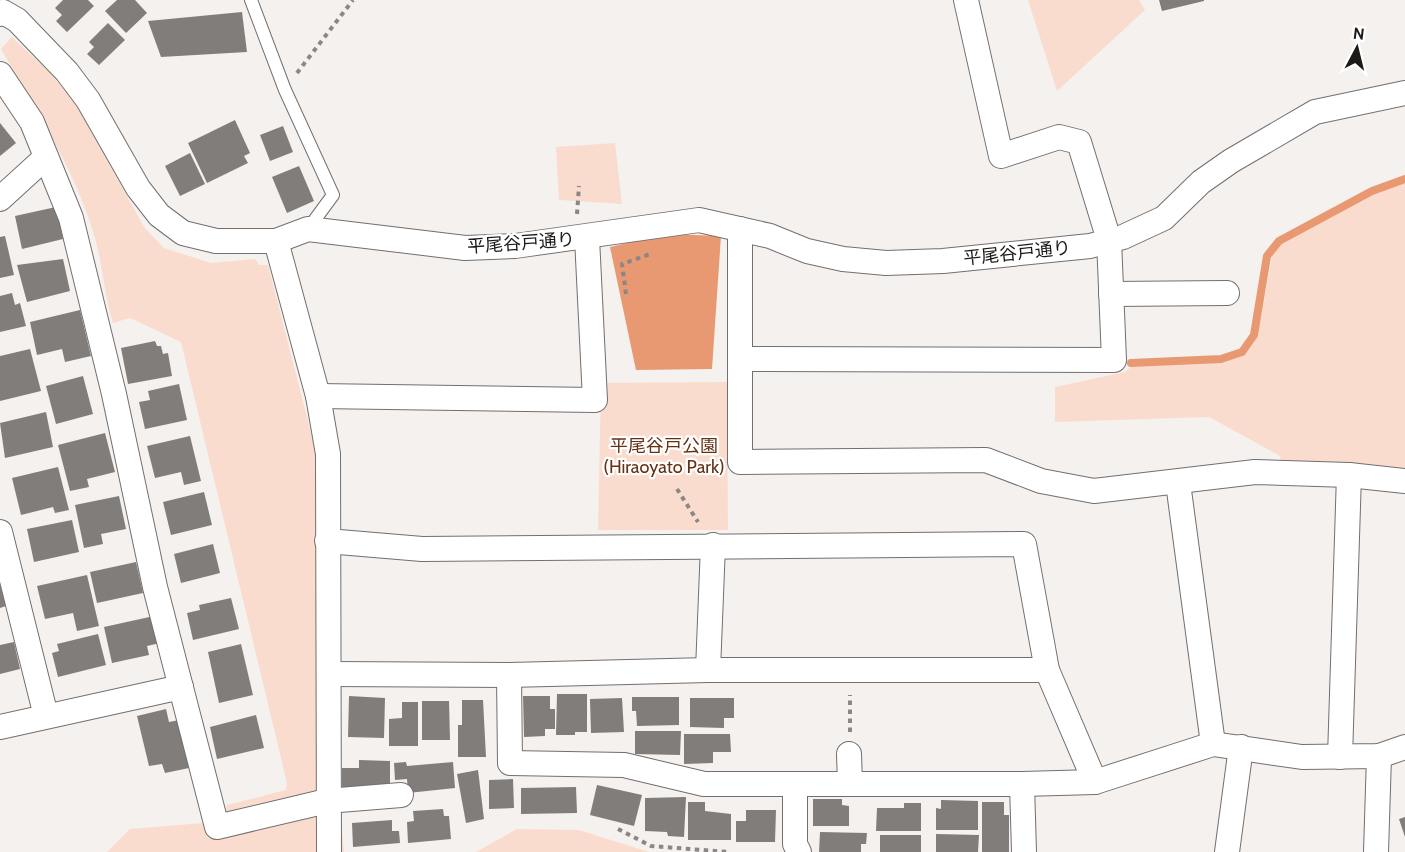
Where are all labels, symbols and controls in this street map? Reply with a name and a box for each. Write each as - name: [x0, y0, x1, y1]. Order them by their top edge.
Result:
- north arrow: [1327, 18, 1387, 78]
- text: N: [1352, 23, 1366, 44]
- street label: 平尾谷戸通り: [466, 228, 576, 258]
- street label: 平尾谷戸通り: [962, 236, 1072, 270]
- park label: 平尾谷戸公園 (Hiraoyato Park): [603, 435, 725, 478]

